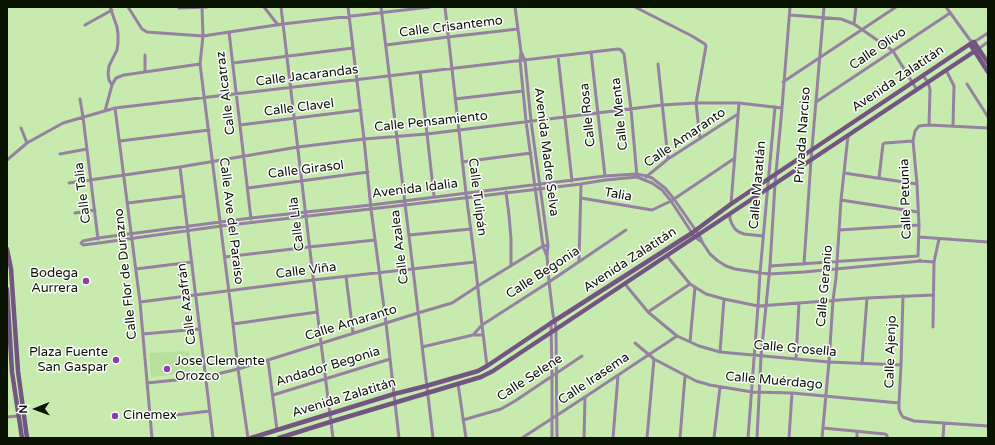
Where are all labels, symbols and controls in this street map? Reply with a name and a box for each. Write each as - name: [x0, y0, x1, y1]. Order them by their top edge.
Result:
- street label: Calle Crisantemo: [398, 13, 504, 41]
- street label: Calle Olivo: [847, 24, 909, 74]
- street label: Avenida Zalatitán: [849, 42, 947, 116]
- street label: Calle Alcatraz: [213, 50, 239, 136]
- street label: Calle Jacarandas: [255, 62, 359, 90]
- street label: Calle Menta: [608, 77, 632, 151]
- street label: Calle Rosa: [577, 82, 599, 148]
- street label: Privada Narciso: [792, 86, 814, 184]
- street label: Avenida Madre Selva: [530, 87, 562, 217]
- street label: Calle Clavel: [263, 96, 335, 120]
- street label: Calle Amaranto: [641, 105, 729, 171]
- street label: Calle Pensamiento: [373, 108, 489, 136]
- street label: Calle Matatlán: [746, 140, 770, 230]
- street label: Calle Ave del Paraíso: [215, 157, 247, 285]
- street label: Calle Tulipán: [464, 157, 490, 237]
- street label: Calle Girasol: [267, 158, 345, 182]
- street label: Calle Petunia: [897, 158, 915, 240]
- street label: Calle Talia: [72, 162, 94, 224]
- street label: Avenida Idalia: [371, 176, 459, 202]
- street label: Talia: [603, 185, 633, 205]
- street label: Calle Lila: [286, 196, 308, 252]
- street label: Calle Flor de Durazno: [111, 208, 141, 340]
- street label: Calle Azalea: [388, 209, 412, 285]
- street label: Avenida Zalatitán: [581, 224, 679, 296]
- street label: Calle Begonia: [503, 243, 583, 303]
- street label: Calle Geranio: [814, 244, 836, 328]
- street label: Calle Viña: [275, 260, 337, 282]
- street label: Calle Azafrán: [174, 262, 200, 346]
- place label: Bodega Aurrera: [30, 266, 78, 297]
- marker: Bodega Aurrera: [81, 276, 91, 286]
- street label: Calle Amaranto: [303, 302, 399, 344]
- street label: Calle Ajenjo: [882, 315, 900, 389]
- street label: Calle Grosella: [753, 338, 837, 360]
- street label: Andador Begonia: [274, 344, 382, 390]
- place label: Plaza Fuente San Gaspar: [29, 345, 108, 376]
- street label: Calle Irasema: [556, 350, 632, 408]
- street label: Calle Selene: [494, 351, 566, 405]
- place label: Jose Clemente Orozco: [175, 354, 265, 385]
- marker: Plaza Fuente San Gaspar: [111, 355, 121, 365]
- marker: Jose Clemente Orozco: [162, 364, 172, 374]
- street label: Calle Muérdago: [725, 369, 823, 393]
- street label: Avenida Zalatitán: [290, 375, 398, 421]
- north arrow: [16, 389, 56, 429]
- text: N: [17, 405, 30, 414]
- place label: Cinemex: [123, 408, 177, 424]
- marker: Cinemex: [110, 411, 120, 421]

